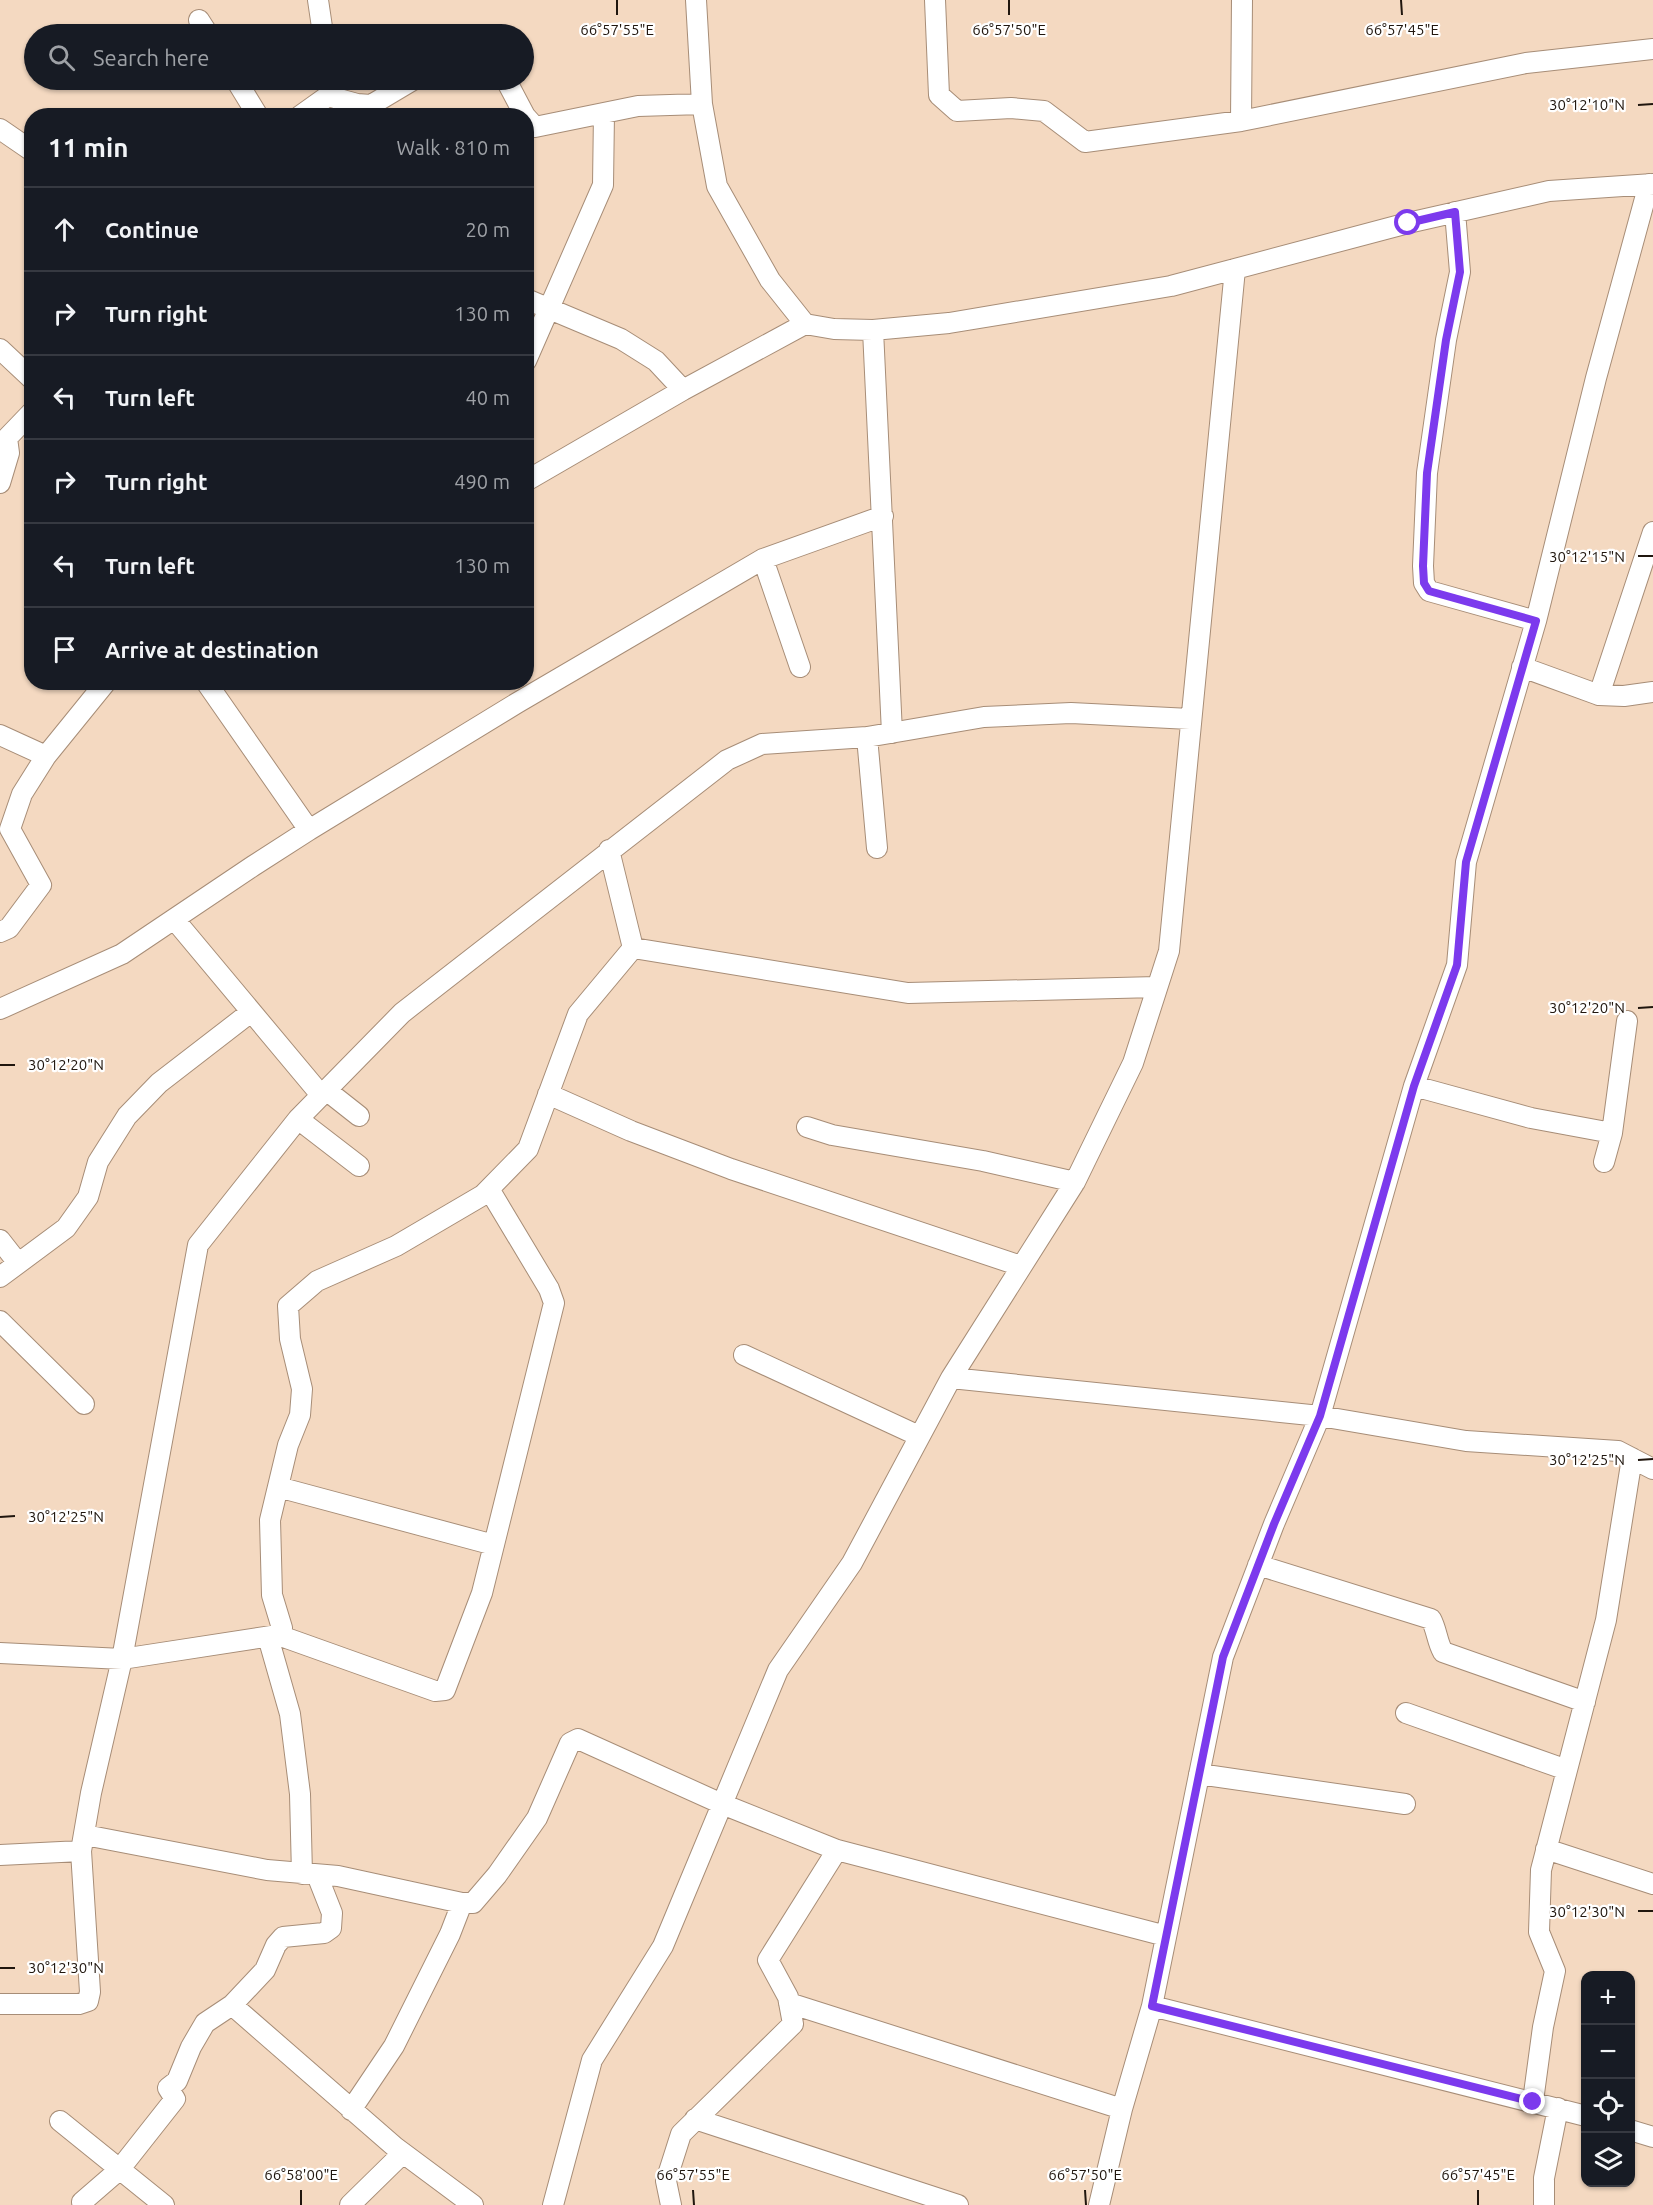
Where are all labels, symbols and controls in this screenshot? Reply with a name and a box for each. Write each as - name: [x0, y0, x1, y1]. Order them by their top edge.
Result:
- text: 66°57'55"E: [580, 21, 654, 38]
- text: 66°57'50"E: [972, 21, 1046, 38]
- text: 66°57'45"E: [1365, 21, 1439, 38]
- search box: [24, 24, 534, 90]
- icon: search: [45, 41, 78, 74]
- text: Search here: [93, 45, 209, 70]
- text: 30°12'10"N: [1549, 96, 1625, 113]
- text: 11 min: [48, 133, 128, 162]
- text: Walk · 810 m: [397, 136, 510, 159]
- route start: [1394, 209, 1420, 235]
- icon: ahead: [48, 213, 81, 246]
- text: Continue: [105, 217, 199, 242]
- text: 20 m: [466, 218, 510, 241]
- icon: right: [48, 297, 81, 330]
- text: Turn right: [105, 301, 207, 326]
- text: 130 m: [454, 302, 510, 325]
- icon: left: [48, 381, 81, 414]
- text: Turn left: [105, 385, 195, 410]
- text: 40 m: [466, 386, 510, 409]
- icon: right: [48, 465, 81, 498]
- text: Turn right: [105, 469, 207, 494]
- text: 490 m: [454, 470, 510, 493]
- text: 30°12'15"N: [1549, 548, 1625, 565]
- icon: left: [48, 549, 81, 582]
- text: Turn left: [105, 553, 195, 578]
- text: 130 m: [454, 554, 510, 577]
- icon: arrive: [48, 633, 81, 666]
- text: Arrive at destination: [105, 637, 319, 662]
- text: 30°12'20"N: [1549, 999, 1625, 1016]
- text: 30°12'20"N: [28, 1056, 104, 1073]
- text: 30°12'25"N: [1549, 1451, 1625, 1468]
- text: 30°12'25"N: [28, 1508, 104, 1525]
- text: 30°12'30"N: [1549, 1903, 1625, 1920]
- text: 30°12'30"N: [28, 1959, 104, 1976]
- map controls: [1581, 1971, 1635, 2187]
- button: +: [1581, 1971, 1635, 2025]
- button: −: [1581, 2025, 1635, 2079]
- button: locate: [1581, 2079, 1635, 2133]
- route end: [1519, 2088, 1545, 2114]
- button: layers: [1581, 2133, 1635, 2187]
- text: 66°58'00"E: [264, 2166, 338, 2183]
- text: 66°57'55"E: [656, 2166, 730, 2183]
- text: 66°57'50"E: [1048, 2166, 1122, 2183]
- text: 66°57'45"E: [1441, 2166, 1515, 2183]

